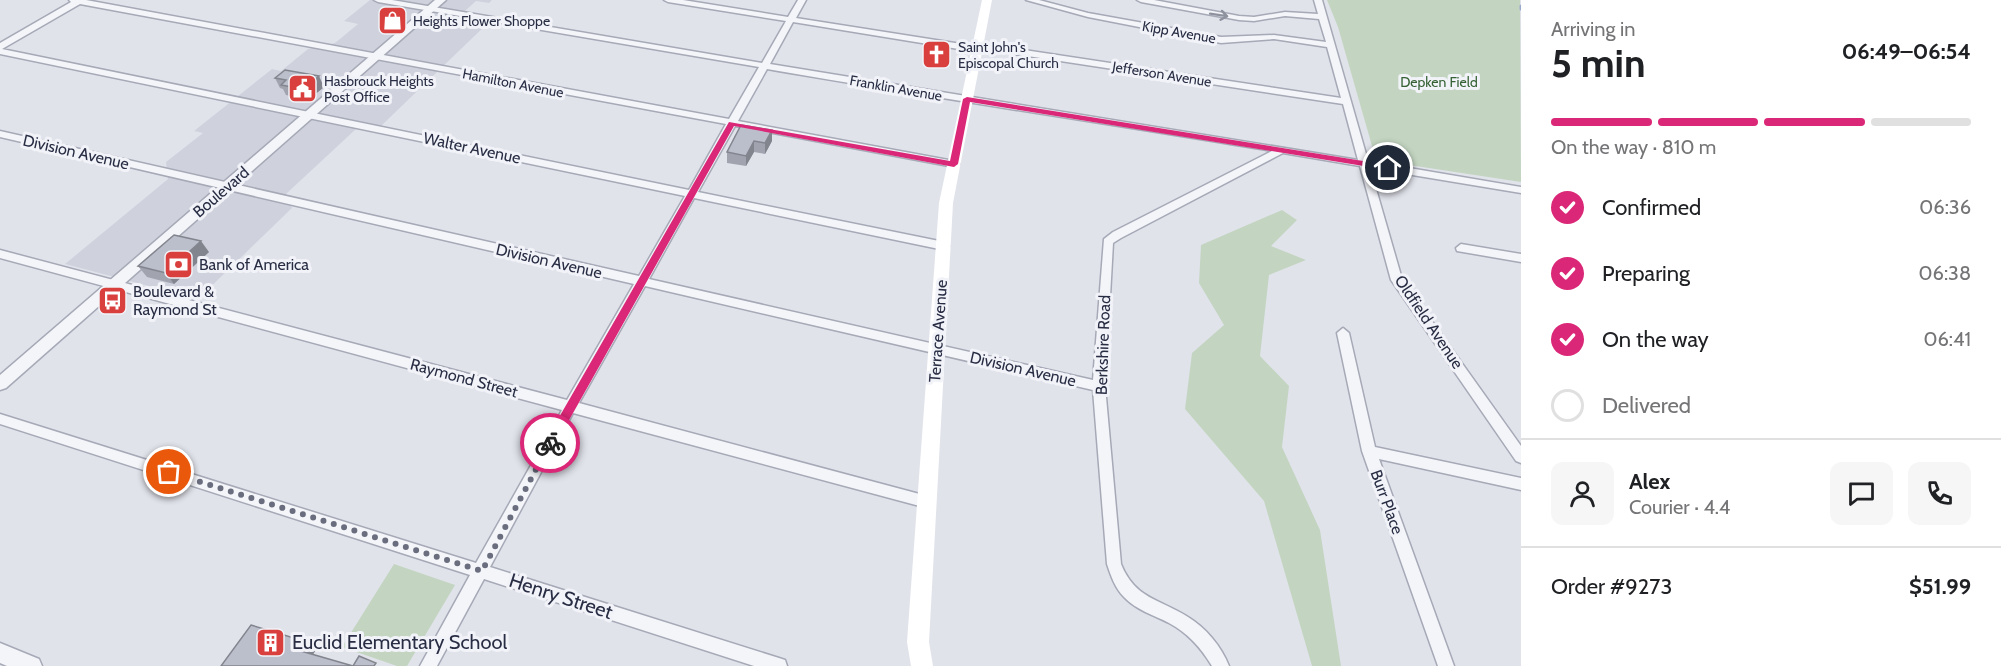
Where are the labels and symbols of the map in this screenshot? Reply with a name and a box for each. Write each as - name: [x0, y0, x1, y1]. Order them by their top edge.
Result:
- shop icon: Heights Flower Shoppe: [376, 5, 408, 37]
- one-way arrow: [1208, 10, 1228, 21]
- place label: Heights Flower Shoppe: [413, 12, 550, 30]
- street label: Kipp Avenue: [1141, 17, 1217, 47]
- place label: Saint John's Episcopal Church: [958, 38, 1059, 72]
- church icon: Saint John's Episcopal Church: [921, 39, 953, 71]
- street label: Jefferson Avenue: [1110, 57, 1213, 91]
- street label: Hamilton Avenue: [461, 64, 565, 102]
- street label: Franklin Avenue: [848, 71, 944, 105]
- place label: Hasbrouck Heights Post Office: [324, 72, 434, 106]
- public building icon: Hasbrouck Heights Post Office: [287, 73, 319, 105]
- park label: Depken Field: [1400, 73, 1478, 91]
- street label: Walter Avenue: [422, 128, 522, 168]
- street label: Division Avenue: [21, 131, 131, 173]
- pin: [1362, 142, 1413, 193]
- street label: Boulevard: [189, 163, 253, 221]
- street label: Division Avenue: [494, 240, 604, 282]
- bank icon: Bank of America: [162, 248, 194, 280]
- place label: Bank of America: [199, 255, 309, 274]
- street label: Oldfield Avenue: [1391, 272, 1467, 372]
- street label: Terrace Avenue: [925, 279, 951, 383]
- place label: Boulevard & Raymond St: [133, 282, 217, 319]
- bus stop icon: Boulevard & Raymond St: [96, 284, 128, 316]
- street label: Berkshire Road: [1092, 295, 1114, 395]
- street label: Division Avenue: [968, 348, 1078, 390]
- street label: Raymond Street: [408, 355, 520, 402]
- courier: [520, 413, 580, 473]
- pin: [143, 446, 194, 497]
- street label: Burr Place: [1367, 467, 1407, 537]
- street label: Henry Street: [506, 568, 616, 624]
- building icon: Euclid Elementary School: [255, 626, 287, 658]
- place label: Euclid Elementary School: [292, 630, 507, 654]

